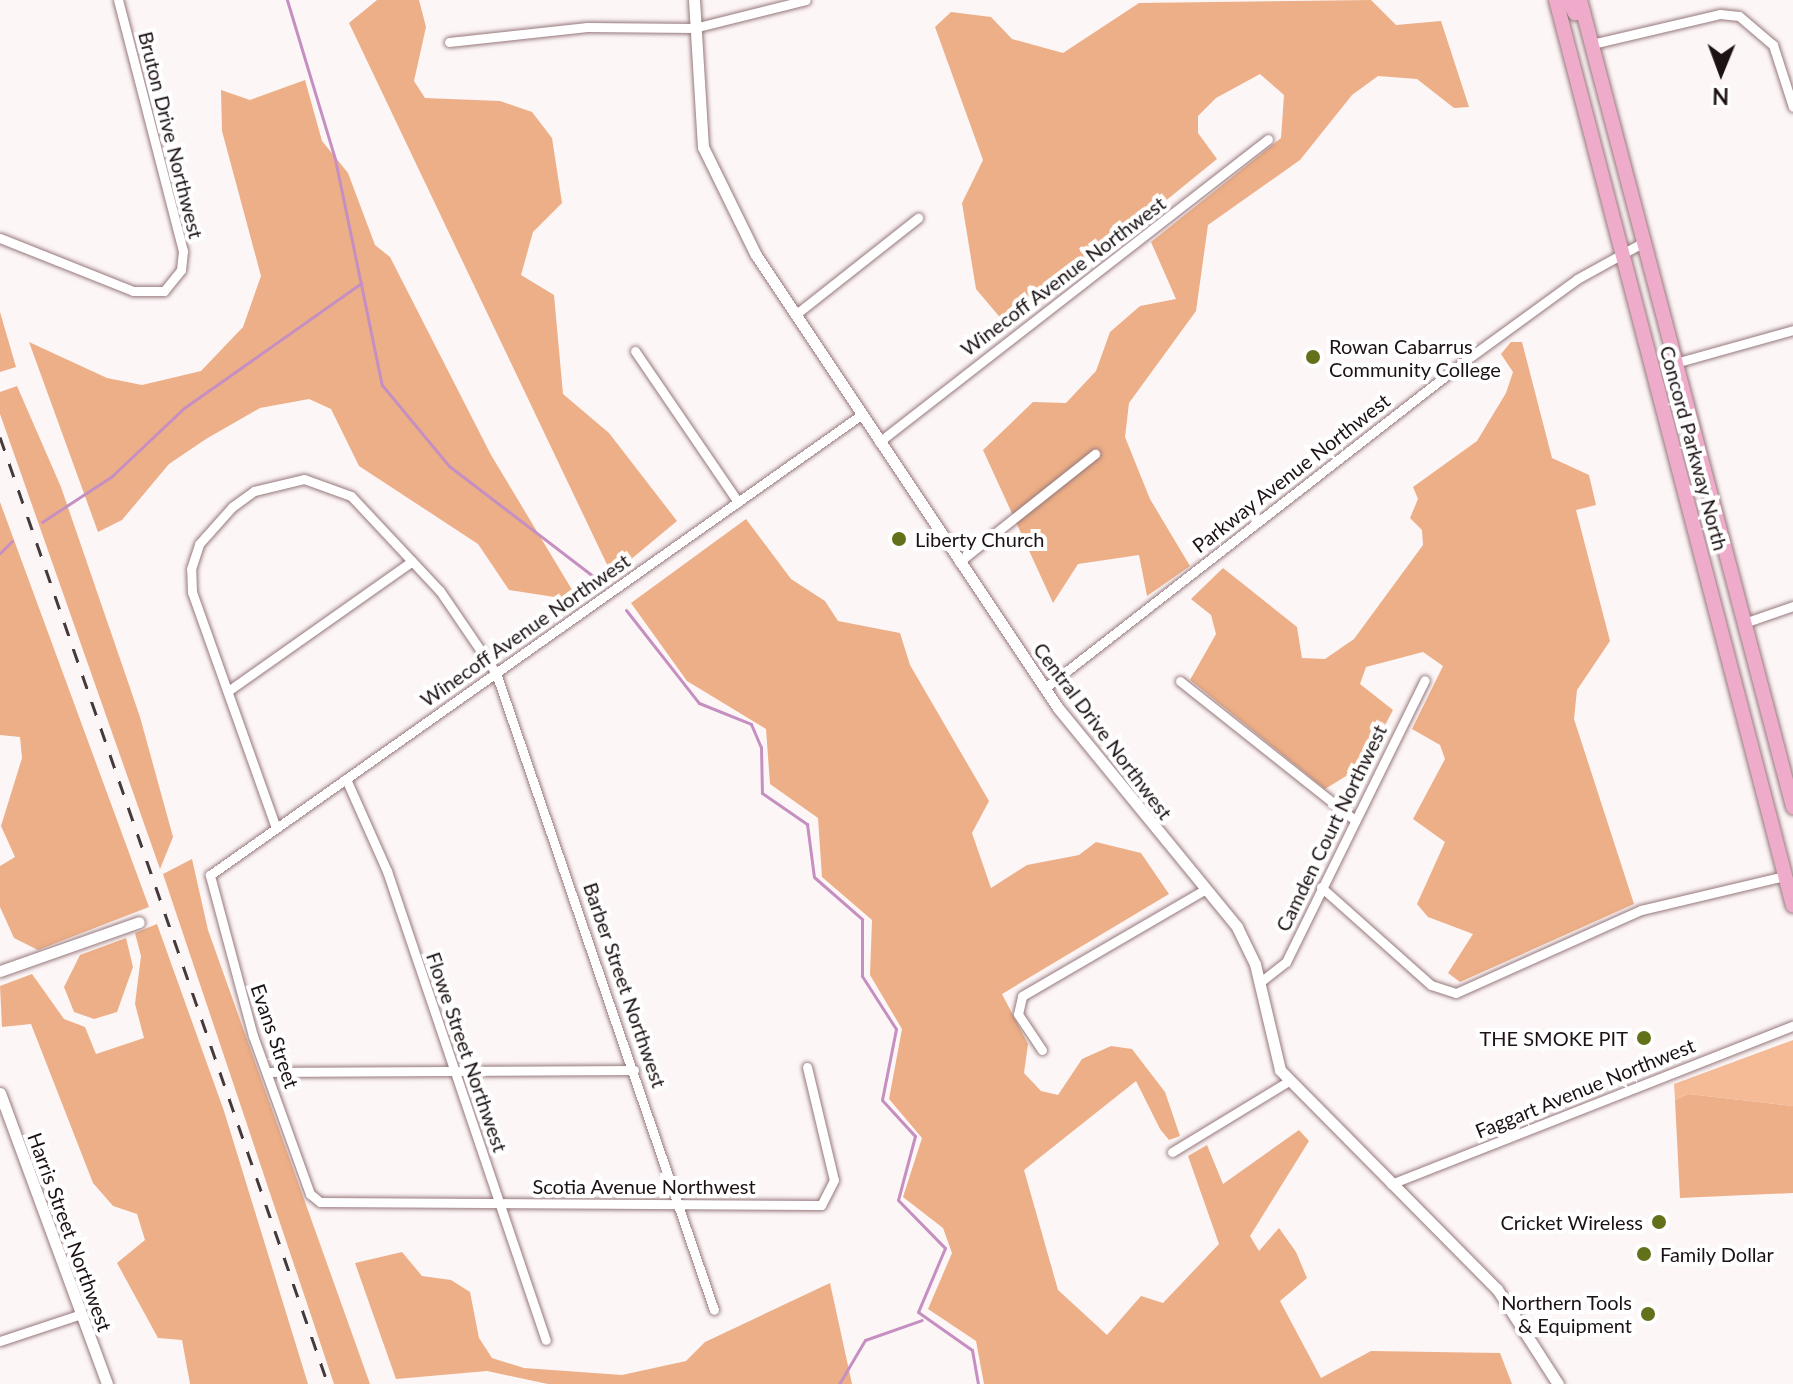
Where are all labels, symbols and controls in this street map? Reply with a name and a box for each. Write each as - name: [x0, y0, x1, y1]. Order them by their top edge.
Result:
- street label: Bruton Drive Northwest: [134, 29, 208, 241]
- north arrow: [1681, 32, 1761, 112]
- text: N: [1712, 83, 1729, 110]
- street label: Winecoff Avenue Northwest: [955, 191, 1171, 361]
- place label: Rowan Cabarrus Community College: [1329, 334, 1501, 381]
- street label: Concord Parkway North: [1655, 343, 1733, 553]
- marker: Rowan Cabarrus Community College: [1304, 348, 1322, 366]
- street label: Parkway Avenue Northwest: [1187, 388, 1395, 558]
- place label: Liberty Church: [915, 527, 1045, 551]
- marker: Liberty Church: [890, 530, 908, 548]
- street label: Winecoff Avenue Northwest: [415, 548, 635, 712]
- street label: Central Drive Northwest: [1029, 638, 1177, 824]
- street label: Camden Court Northwest: [1270, 721, 1392, 935]
- street label: Barber Street Northwest: [579, 879, 671, 1091]
- street label: Flowe Street Northwest: [421, 949, 513, 1155]
- street label: Evans Street: [246, 981, 304, 1091]
- place label: THE SMOKE PIT: [1479, 1026, 1628, 1050]
- marker: THE SMOKE PIT: [1635, 1029, 1653, 1047]
- street label: Faggart Avenue Northwest: [1471, 1033, 1699, 1143]
- street label: Harris Street Northwest: [23, 1129, 117, 1335]
- street label: Scotia Avenue Northwest: [532, 1174, 756, 1198]
- place label: Cricket Wireless: [1500, 1210, 1643, 1234]
- marker: Cricket Wireless: [1650, 1213, 1668, 1231]
- place label: Family Dollar: [1660, 1242, 1774, 1266]
- marker: Family Dollar: [1635, 1245, 1653, 1263]
- place label: Northern Tools & Equipment: [1501, 1290, 1632, 1337]
- marker: Northern Tools & Equipment: [1639, 1305, 1657, 1323]

